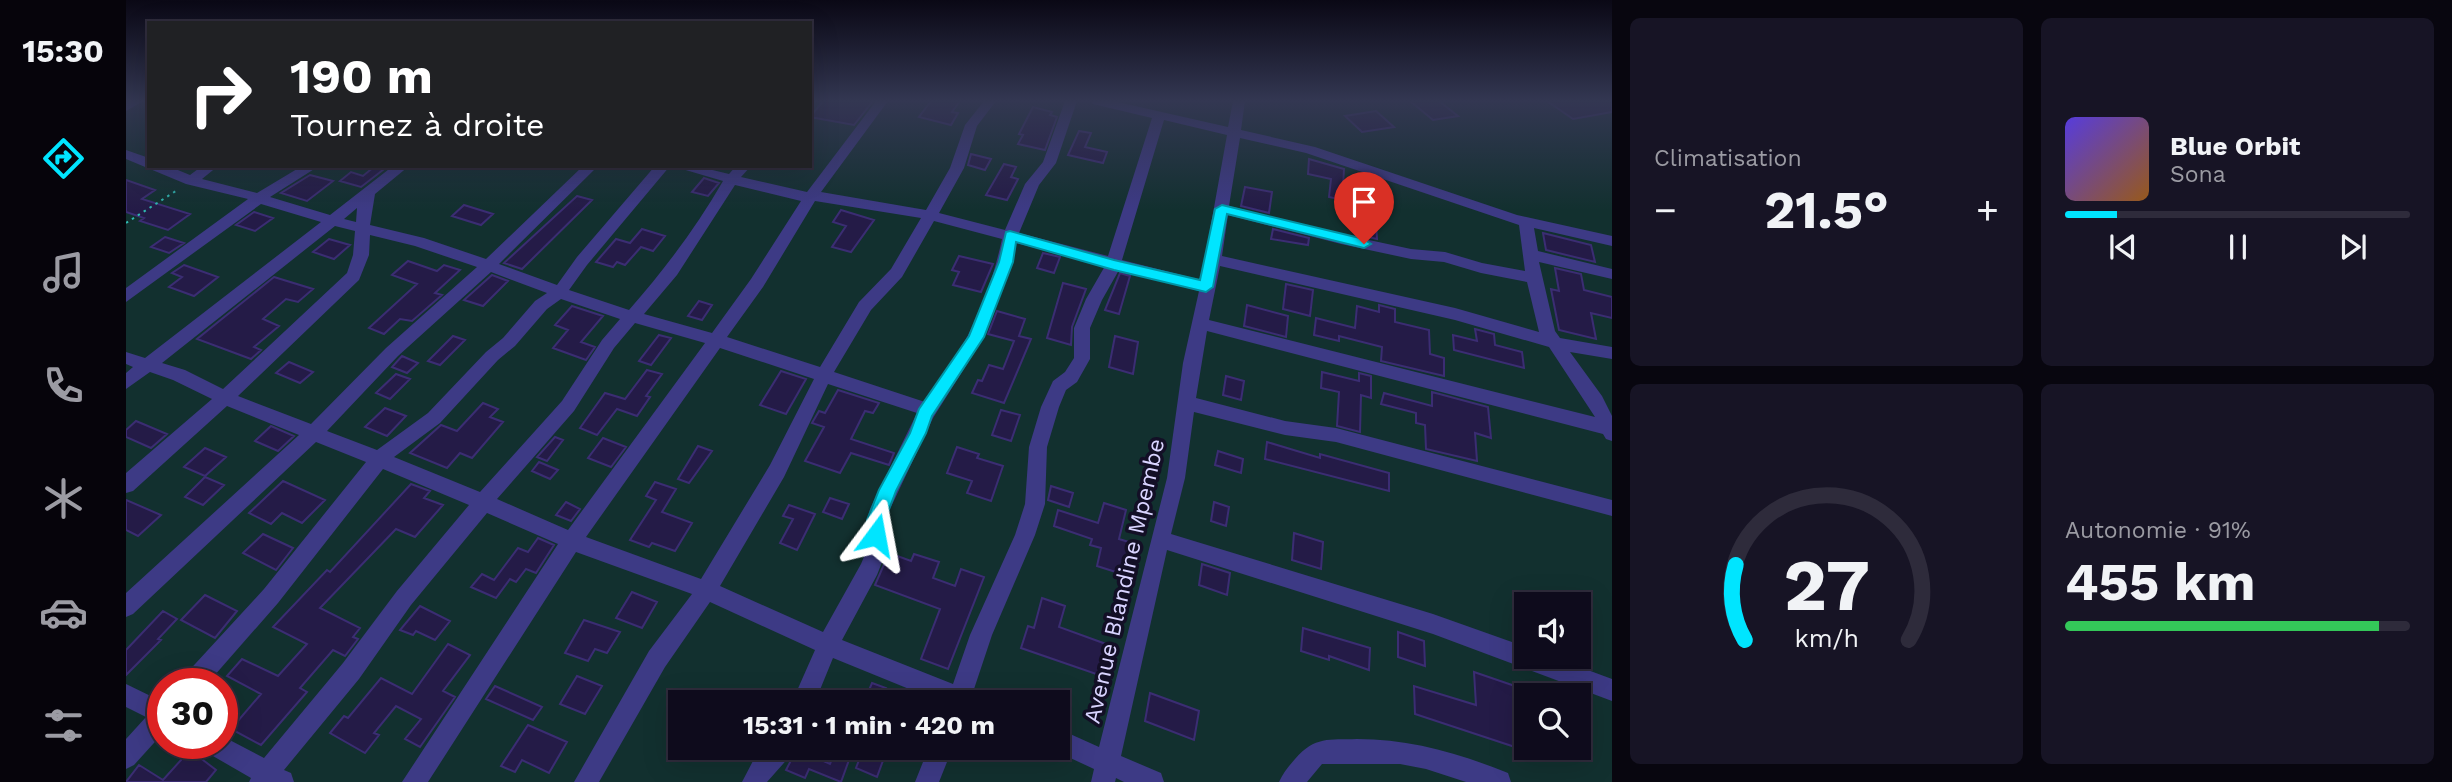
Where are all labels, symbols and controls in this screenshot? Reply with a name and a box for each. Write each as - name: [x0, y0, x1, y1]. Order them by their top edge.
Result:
- text: 15:30: [22, 32, 104, 70]
- text: 190 m: [290, 47, 433, 105]
- icon: right: [175, 49, 266, 140]
- text: Tournez à droite: [290, 106, 545, 144]
- text: Blue Orbit: [2170, 131, 2300, 161]
- icon: directions: [39, 134, 88, 183]
- text: Climatisation: [1654, 145, 1802, 172]
- text: Sona: [2170, 161, 2226, 188]
- pin: [1334, 172, 1394, 244]
- text: 21.5°: [1764, 180, 1889, 241]
- icon: arrive: [1345, 183, 1383, 221]
- text: −: [1654, 188, 1677, 232]
- text: +: [1976, 188, 1999, 232]
- icon: previous: [2104, 228, 2142, 266]
- icon: pause: [2219, 228, 2257, 266]
- icon: next: [2334, 228, 2372, 266]
- icon: music: [39, 248, 88, 297]
- icon: phone: [39, 361, 88, 410]
- street label: Avenue Blandine Mpembe: [1079, 436, 1170, 726]
- icon: climate: [39, 474, 88, 523]
- position arrow: [839, 498, 913, 572]
- text: Autonomie · 91%: [2065, 517, 2251, 544]
- text: 27: [1783, 542, 1870, 628]
- text: 455 km: [2065, 552, 2255, 613]
- icon: car: [39, 588, 88, 637]
- map controls: [1514, 592, 1591, 760]
- button: sound: [1514, 592, 1591, 669]
- text: km/h: [1794, 624, 1859, 653]
- speed limit sign: 30: [147, 668, 238, 759]
- button: search: [1514, 683, 1591, 760]
- icon: filters: [39, 701, 88, 750]
- text: 15:31 · 1 min · 420 m: [743, 710, 995, 740]

